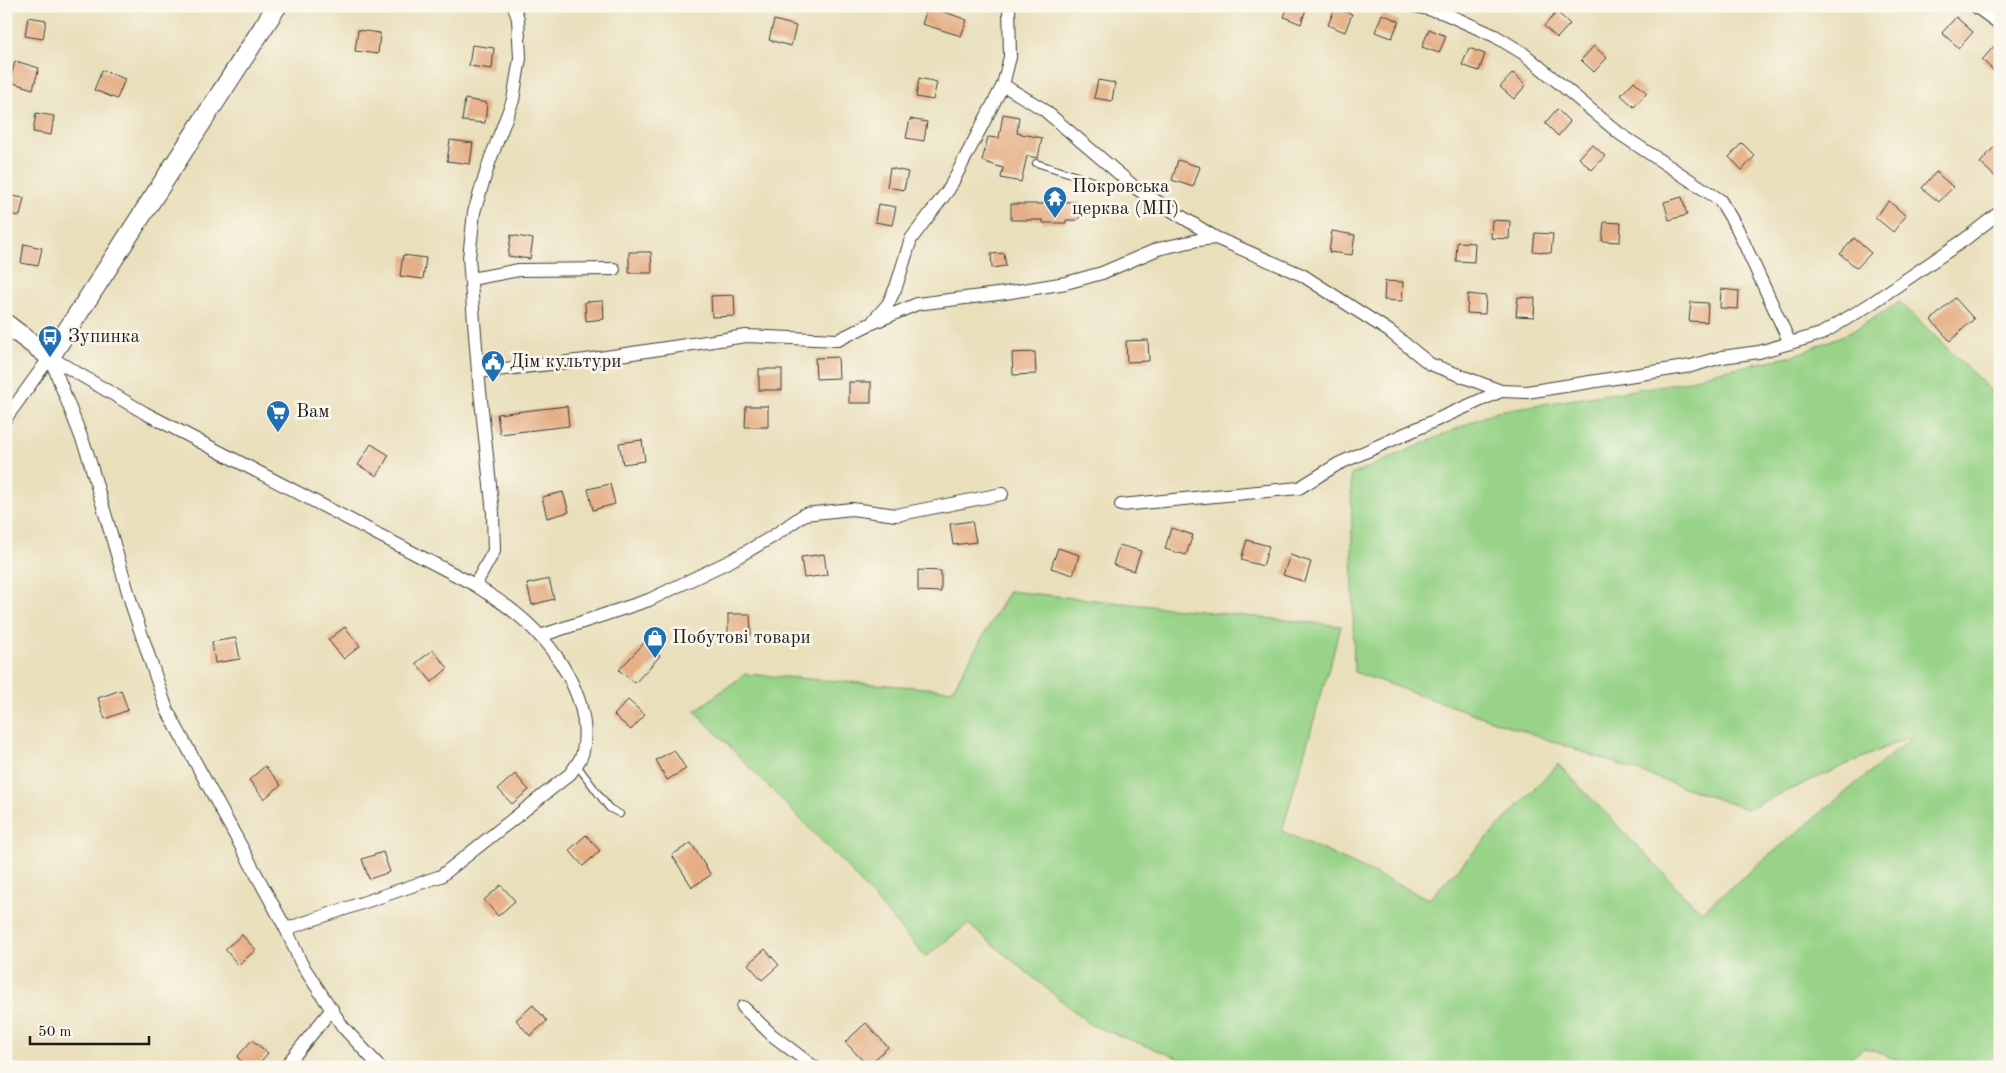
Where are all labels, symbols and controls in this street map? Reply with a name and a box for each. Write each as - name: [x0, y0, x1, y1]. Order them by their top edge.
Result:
- place label: Покровська церква (МП): [1072, 178, 1179, 219]
- temple icon: Покровська церква (МП): [1042, 185, 1068, 219]
- bus stop icon: Зупинка: [37, 324, 63, 358]
- place label: Зупинка: [68, 328, 141, 347]
- public building icon: Дім культури: [480, 349, 506, 383]
- place label: Дім культури: [510, 353, 622, 372]
- supermarket icon: Вам: [265, 399, 291, 433]
- place label: Вам: [296, 403, 329, 422]
- shop icon: Побутові товари: [642, 625, 668, 659]
- place label: Побутові товари: [672, 629, 811, 648]
- scale bar: [30, 1013, 149, 1045]
- text: 50 m: [38, 1025, 72, 1040]

